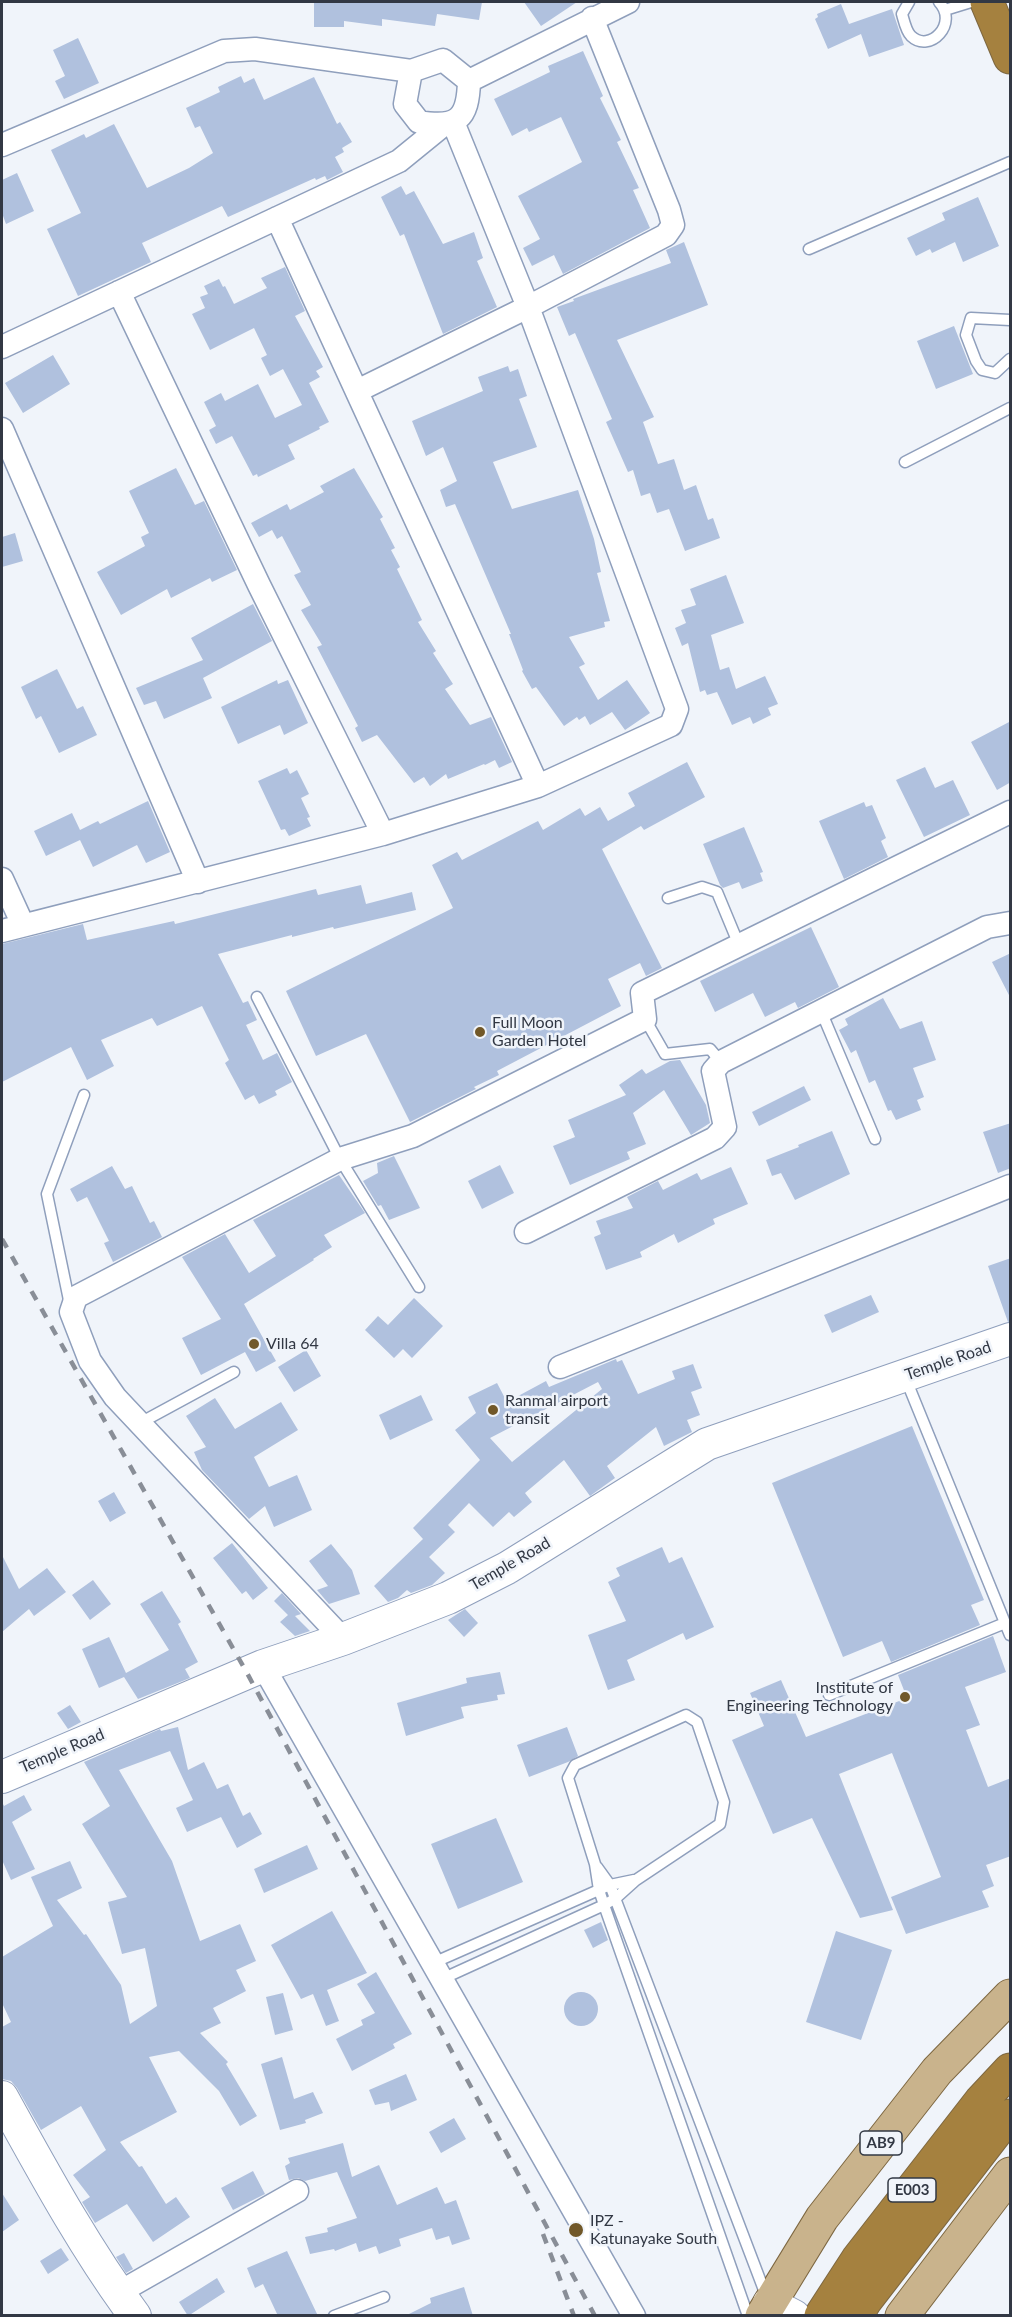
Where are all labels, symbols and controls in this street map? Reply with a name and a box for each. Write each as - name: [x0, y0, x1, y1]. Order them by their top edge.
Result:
- place label: Full Moon Garden Hotel: [492, 1013, 586, 1051]
- marker: Full Moon Garden Hotel: [473, 1025, 487, 1039]
- place label: Villa 64: [266, 1334, 319, 1354]
- marker: Villa 64: [247, 1337, 261, 1351]
- street label: Temple Road: [902, 1337, 994, 1385]
- place label: Ranmal airport transit: [505, 1391, 608, 1429]
- marker: Ranmal airport transit: [486, 1403, 500, 1417]
- street label: Temple Road: [466, 1533, 554, 1595]
- place label: Institute of Engineering Technology: [726, 1678, 893, 1716]
- marker: Institute of Engineering Technology: [898, 1690, 912, 1704]
- street label: Temple Road: [17, 1725, 107, 1777]
- road number: AB9: [860, 2131, 902, 2155]
- road number: E003: [888, 2178, 936, 2202]
- place label: IPZ - Katunayake South: [590, 2211, 717, 2249]
- marker: IPZ - Katunayake South: [567, 2221, 585, 2239]

